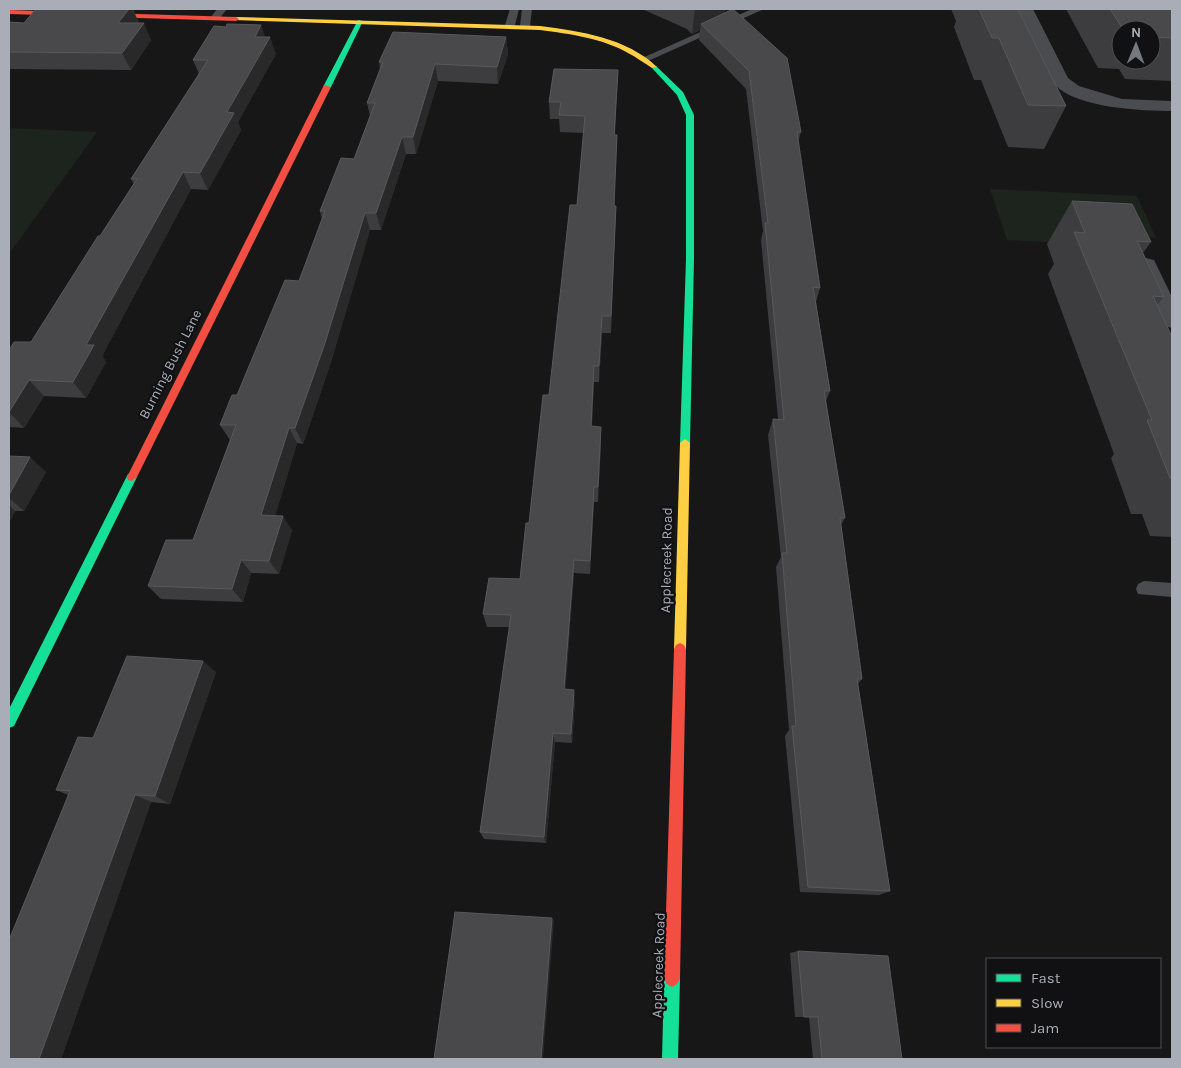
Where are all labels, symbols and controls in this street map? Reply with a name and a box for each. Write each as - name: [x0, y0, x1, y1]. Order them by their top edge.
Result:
- north arrow: [1111, 20, 1161, 70]
- text: N: [1131, 24, 1141, 41]
- street label: Burning Bush Lane: [135, 307, 205, 422]
- street label: Applecreek Road: [657, 507, 676, 613]
- street label: Applecreek Road: [648, 912, 669, 1018]
- legend: [986, 958, 1161, 1048]
- text: Fast: [1031, 969, 1061, 987]
- text: Slow: [1031, 994, 1063, 1012]
- text: Jam: [1031, 1019, 1059, 1037]

